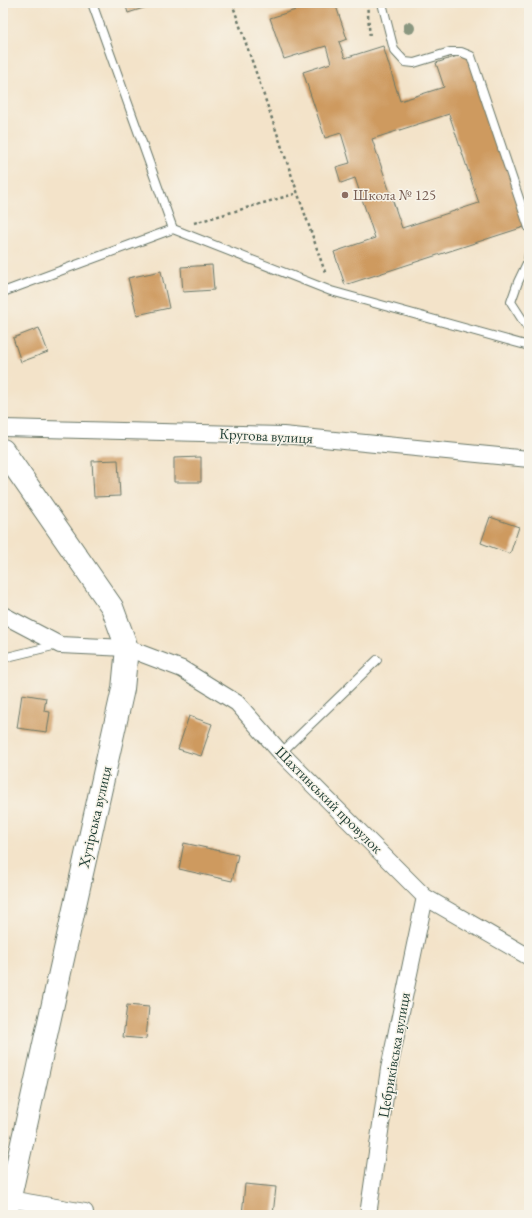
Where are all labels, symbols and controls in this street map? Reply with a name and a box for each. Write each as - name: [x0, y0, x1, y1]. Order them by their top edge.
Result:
- place label: Школа № 125: [353, 185, 436, 204]
- marker: Школа № 125: [340, 190, 350, 200]
- street label: Кругова вулиця: [219, 424, 314, 447]
- street label: Шахтинський провулок: [272, 742, 387, 857]
- street label: Хутірська вулиця: [73, 764, 116, 871]
- street label: Цебриківська вулиця: [373, 990, 414, 1119]

